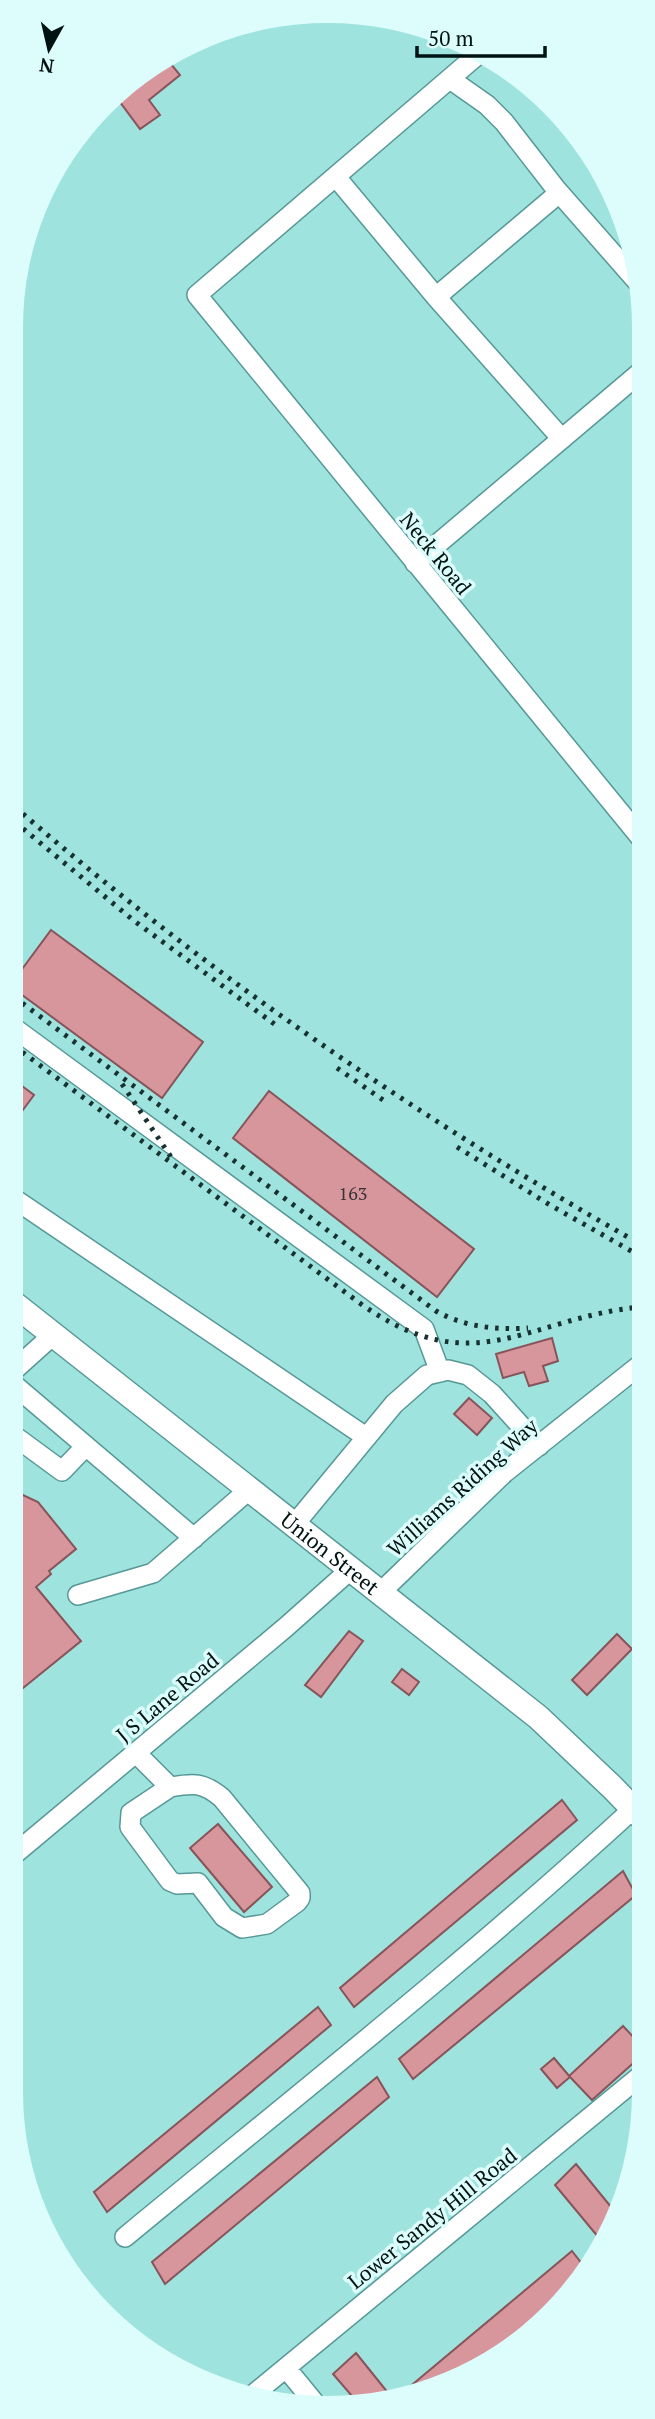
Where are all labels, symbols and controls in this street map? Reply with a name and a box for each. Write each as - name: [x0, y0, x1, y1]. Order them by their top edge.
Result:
- north arrow: [14, 14, 84, 84]
- scale bar: [417, 14, 545, 58]
- text: 50 m: [428, 24, 474, 52]
- text: N: [37, 53, 55, 80]
- street label: Neck Road: [394, 506, 478, 600]
- house number: 163: [339, 1181, 367, 1205]
- street label: Williams Riding Way: [381, 1412, 544, 1562]
- street label: Union Street: [275, 1506, 385, 1601]
- street label: J S Lane Road: [110, 1646, 224, 1748]
- street label: Lower Sandy Hill Road: [342, 2141, 523, 2295]

